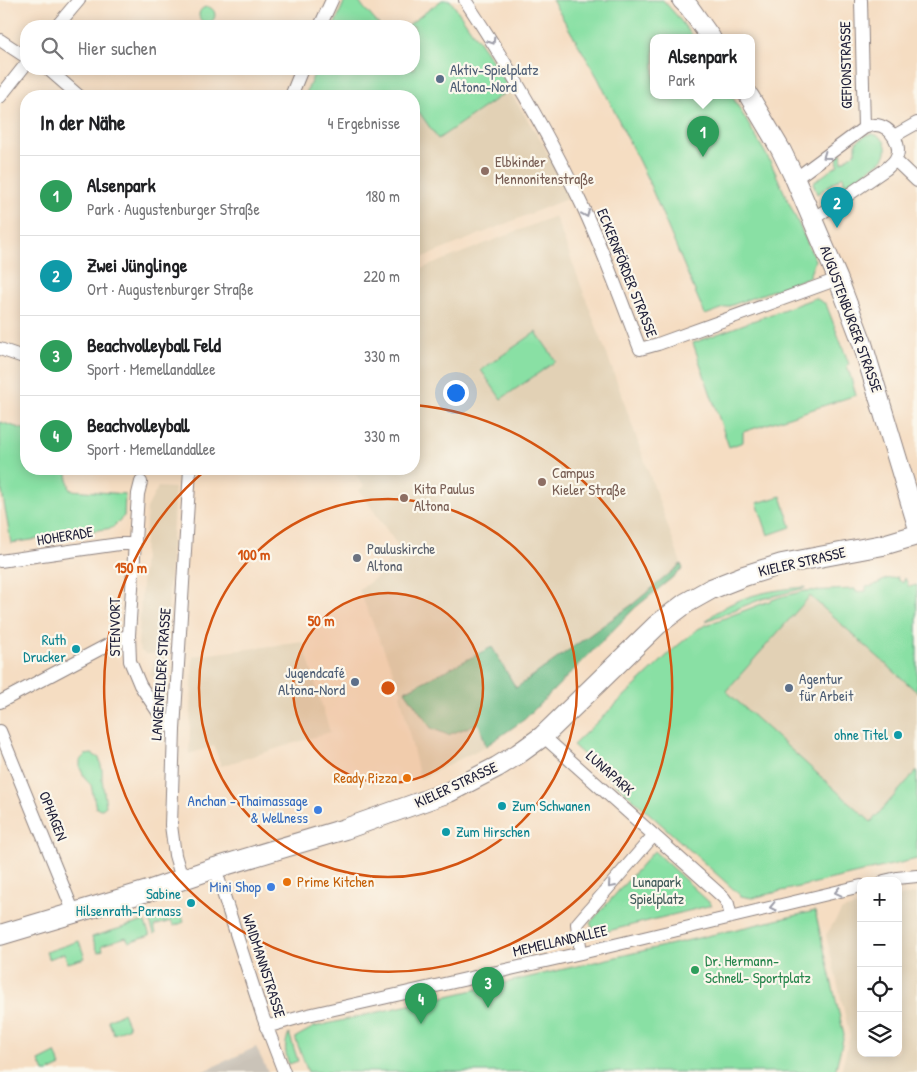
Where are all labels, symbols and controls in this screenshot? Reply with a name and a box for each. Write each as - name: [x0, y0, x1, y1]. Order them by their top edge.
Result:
- search box: [20, 20, 420, 75]
- street label: GEFIONSTRASSE: [834, 21, 857, 109]
- icon: search: [38, 34, 66, 62]
- popup: [650, 34, 755, 99]
- text: Hier suchen: [78, 35, 157, 61]
- one-way arrow: [485, 36, 495, 45]
- text: Alsenpark: [668, 43, 737, 69]
- place label: Aktiv-Spielplatz Altona-Nord: [450, 59, 539, 97]
- text: Park: [668, 69, 695, 91]
- marker: Aktiv-Spielplatz Altona-Nord: [434, 73, 446, 85]
- text: In der Nähe: [40, 108, 125, 137]
- text: 4 Ergebnisse: [328, 112, 400, 134]
- pin: 1: [687, 116, 719, 157]
- place label: Elbkinder Mennonitenstraße: [495, 151, 594, 189]
- one-way arrow: [823, 151, 832, 159]
- marker: Elbkinder Mennonitenstraße: [479, 165, 491, 177]
- text: Alsenpark: [87, 172, 156, 198]
- text: 1: [53, 185, 59, 207]
- text: 180 m: [366, 185, 400, 207]
- pin: 2: [821, 187, 853, 228]
- text: Park · Augustenburger Straße: [87, 198, 260, 220]
- street label: ECKERNFÖRDER STRASSE: [592, 205, 663, 341]
- one-way arrow: [579, 209, 590, 218]
- street label: AUGUSTENBURGER STRASSE: [815, 243, 888, 395]
- text: Zwei Jünglinge: [87, 252, 187, 278]
- text: 2: [52, 265, 60, 287]
- text: 220 m: [363, 265, 400, 287]
- text: Ort · Augustenburger Straße: [87, 278, 254, 300]
- text: Beachvolleyball Feld: [87, 332, 221, 358]
- text: 3: [52, 345, 60, 367]
- text: 330 m: [364, 345, 400, 367]
- text: Sport · Memellandallee: [87, 358, 216, 380]
- your location: [443, 380, 469, 406]
- text: Beachvolleyball: [87, 412, 190, 438]
- text: 4: [53, 425, 59, 447]
- text: 330 m: [364, 425, 400, 447]
- text: Sport · Memellandallee: [87, 438, 216, 460]
- place label: Campus Kieler Straße: [552, 462, 626, 500]
- marker: Campus Kieler Straße: [536, 476, 548, 488]
- place label: Kita Paulus Altona: [414, 478, 475, 516]
- marker: Kita Paulus Altona: [398, 492, 410, 504]
- street label: HOHERADE: [35, 521, 95, 550]
- place label: Pauluskirche Altona: [367, 538, 435, 576]
- street label: KIELER STRASSE: [756, 541, 848, 582]
- text: 100 m: [238, 544, 270, 565]
- marker: Pauluskirche Altona: [351, 552, 363, 564]
- text: 150 m: [115, 557, 147, 578]
- street label: STENVORT: [104, 596, 125, 657]
- street label: LANGENFELDER STRASSE: [145, 607, 176, 741]
- text: 50 m: [308, 610, 334, 631]
- place label: Ruth Drucker: [23, 629, 66, 667]
- marker: Ruth Drucker: [70, 643, 82, 655]
- place label: Jugendcafé Altona-Nord: [278, 662, 345, 700]
- place label: Agentur für Arbeit: [799, 668, 854, 706]
- marker: Jugendcafé Altona-Nord: [349, 676, 361, 688]
- centre of rings: [379, 679, 397, 697]
- marker: Agentur für Arbeit: [783, 682, 795, 694]
- place label: ohne Titel: [834, 724, 888, 745]
- marker: ohne Titel: [892, 729, 904, 741]
- street label: LUNAPARK: [582, 745, 639, 800]
- street label: KIELER STRASSE: [411, 756, 501, 813]
- place label: Ready Pizza: [333, 767, 397, 788]
- marker: Ready Pizza: [401, 772, 413, 784]
- street label: OPHAGEN: [34, 788, 73, 844]
- place label: Anchan - Thaimassage & Wellness: [187, 790, 308, 828]
- place label: Zum Schwanen: [512, 795, 591, 816]
- marker: Zum Schwanen: [496, 800, 508, 812]
- marker: Anchan - Thaimassage & Wellness: [312, 804, 324, 816]
- place label: Zum Hirschen: [456, 821, 530, 842]
- marker: Zum Hirschen: [440, 826, 452, 838]
- place label: Prime Kitchen: [297, 871, 374, 892]
- park label: Lunapark Spielplatz: [630, 871, 685, 909]
- place label: Mini Shop: [209, 876, 262, 897]
- marker: Prime Kitchen: [281, 876, 293, 888]
- map controls: [857, 877, 902, 1057]
- button: +: [857, 877, 902, 922]
- one-way arrow: [608, 879, 617, 888]
- marker: Mini Shop: [265, 881, 277, 893]
- place label: Sabine Hilsenrath-Parnass: [76, 883, 181, 921]
- one-way arrow: [833, 886, 842, 897]
- marker: Sabine Hilsenrath-Parnass: [185, 897, 197, 909]
- one-way arrow: [769, 901, 778, 912]
- street label: WAIDMANNSTRASSE: [238, 911, 291, 1021]
- street label: MEMELLANDALLEE: [511, 919, 610, 962]
- button: −: [857, 922, 902, 967]
- place label: Dr. Hermann- Schnell- Sportplatz: [705, 950, 811, 988]
- marker: Dr. Hermann- Schnell- Sportplatz: [689, 964, 701, 976]
- pin: 3: [472, 967, 504, 1008]
- button: locate: [857, 967, 902, 1012]
- pin: 4: [405, 983, 437, 1024]
- button: layers: [857, 1012, 902, 1057]

